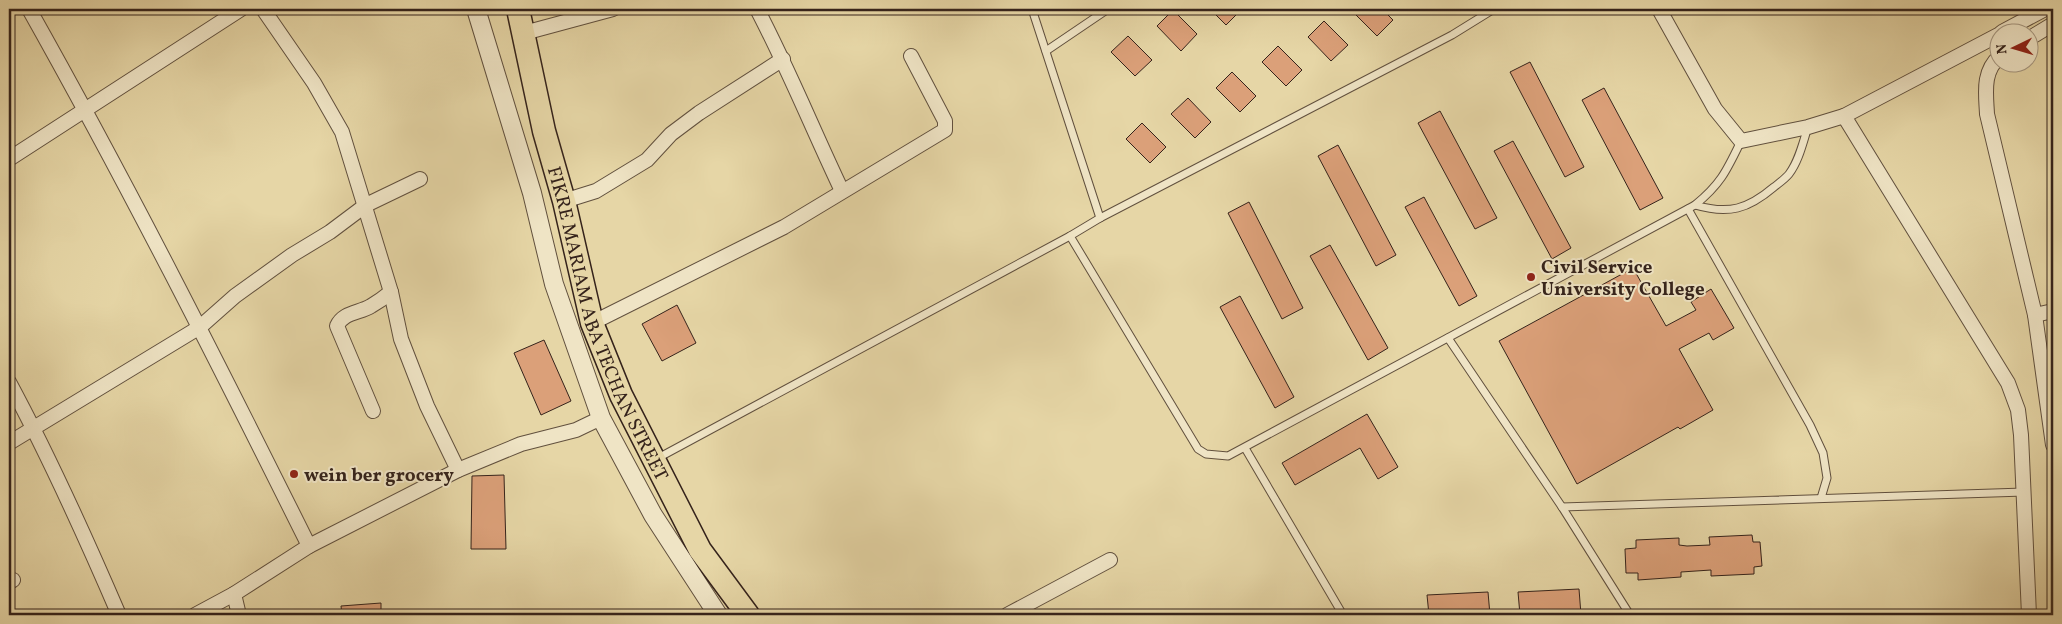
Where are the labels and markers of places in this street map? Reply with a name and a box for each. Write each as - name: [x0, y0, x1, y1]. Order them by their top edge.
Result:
- place label: Civil Service University College: [1541, 255, 1705, 303]
- marker: Civil Service University College: [1525, 271, 1537, 283]
- place label: wein ber grocery: [304, 463, 454, 489]
- marker: wein ber grocery: [288, 468, 300, 480]

